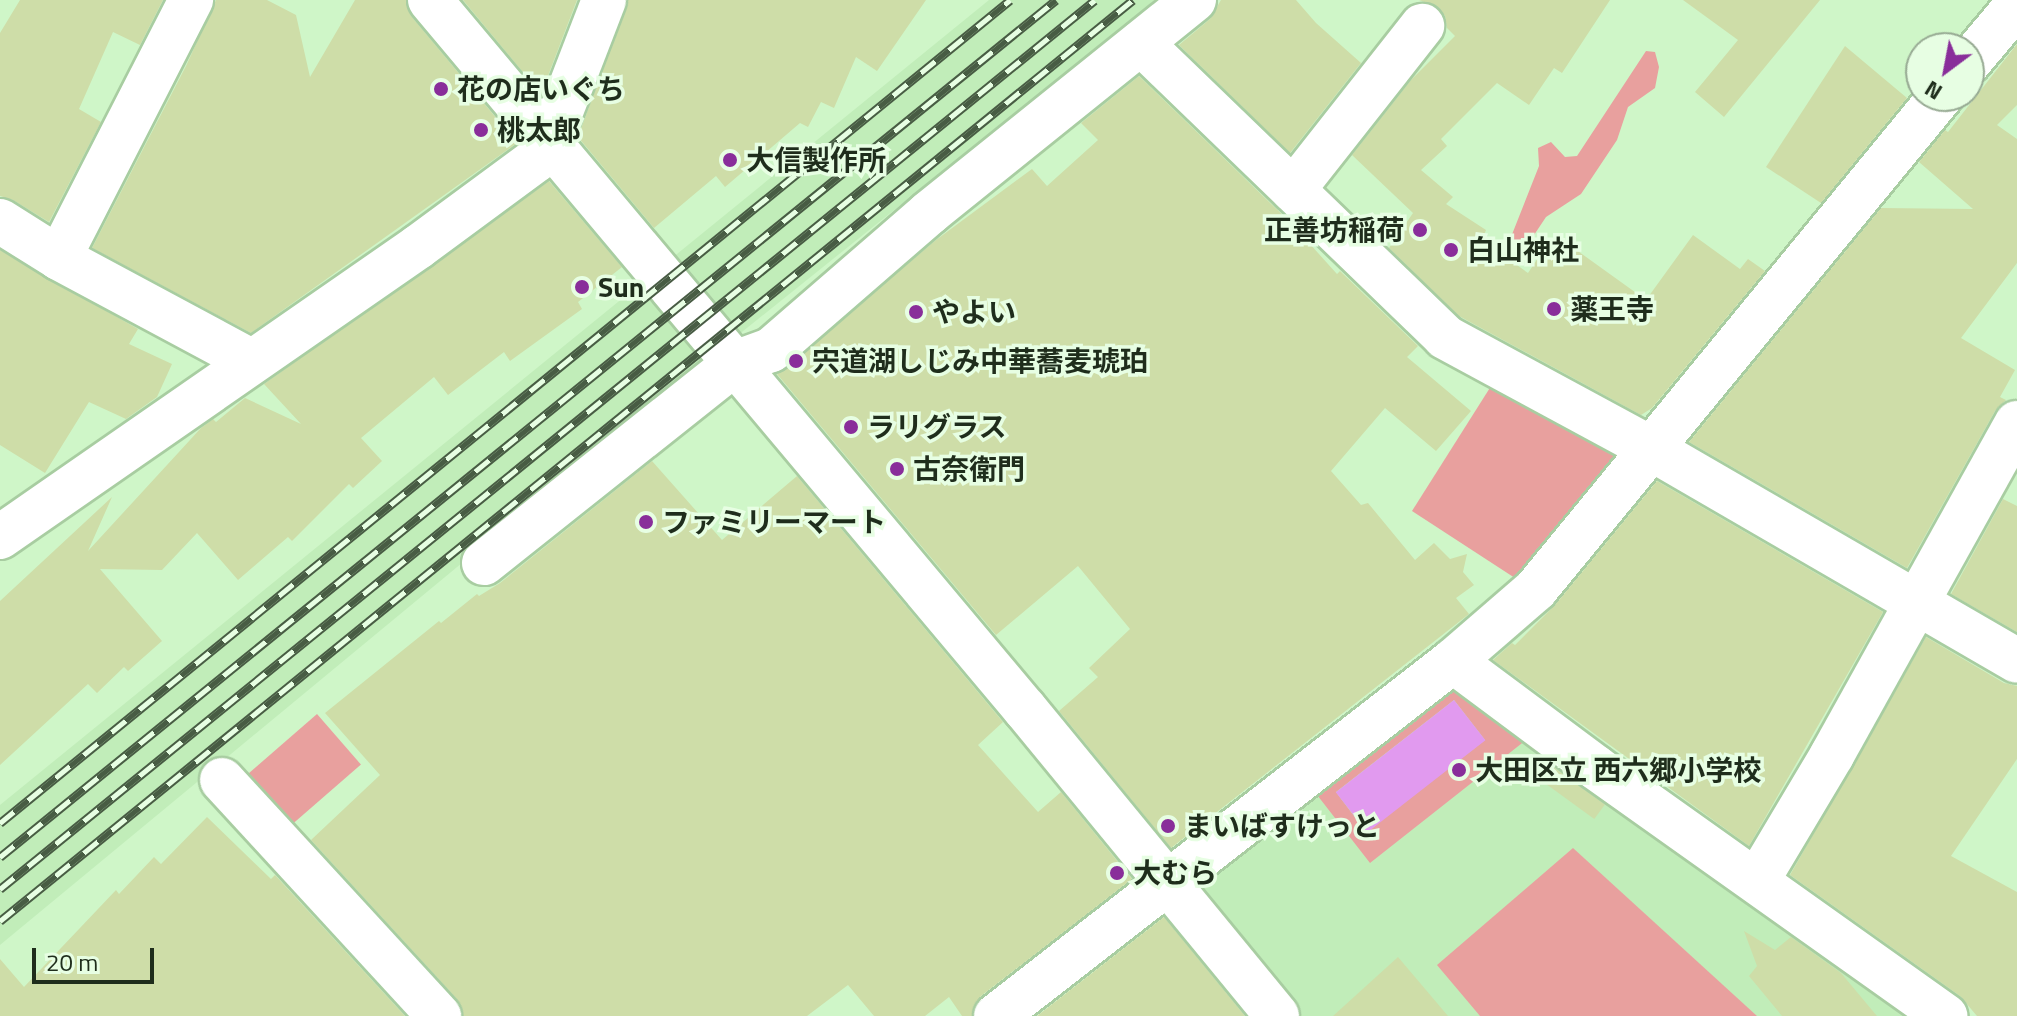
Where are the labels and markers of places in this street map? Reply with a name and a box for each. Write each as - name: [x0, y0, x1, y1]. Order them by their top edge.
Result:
- place label: 花の店いぐち: [457, 72, 625, 106]
- marker: 花の店いぐち: [432, 80, 450, 98]
- place label: 桃太郎: [497, 113, 581, 147]
- marker: 桃太郎: [472, 121, 490, 139]
- place label: 大信製作所: [746, 143, 886, 177]
- marker: 大信製作所: [721, 151, 739, 169]
- place label: 正善坊稲荷: [1264, 213, 1404, 247]
- marker: 正善坊稲荷: [1411, 221, 1429, 239]
- place label: 白山神社: [1467, 233, 1579, 267]
- marker: 白山神社: [1442, 241, 1460, 259]
- place label: Sun: [598, 270, 644, 304]
- marker: Sun: [573, 278, 591, 296]
- place label: 薬王寺: [1570, 292, 1654, 326]
- place label: やよい: [932, 295, 1016, 329]
- marker: 薬王寺: [1545, 300, 1563, 318]
- marker: やよい: [907, 303, 925, 321]
- place label: 宍道湖しじみ中華蕎麦琥珀: [812, 344, 1148, 378]
- marker: 宍道湖しじみ中華蕎麦琥珀: [787, 352, 805, 370]
- place label: ラリグラス: [867, 410, 1007, 444]
- marker: ラリグラス: [842, 418, 860, 436]
- place label: 古奈衛門: [913, 452, 1025, 486]
- marker: 古奈衛門: [888, 460, 906, 478]
- place label: ファミリーマート: [662, 505, 886, 539]
- marker: ファミリーマート: [637, 513, 655, 531]
- place label: 大田区立 西六郷小学校: [1475, 753, 1761, 787]
- marker: 大田区立 西六郷小学校: [1450, 761, 1468, 779]
- place label: まいばすけっと: [1184, 809, 1380, 843]
- marker: まいばすけっと: [1159, 817, 1177, 835]
- place label: 大むら: [1133, 856, 1217, 890]
- marker: 大むら: [1108, 864, 1126, 882]

